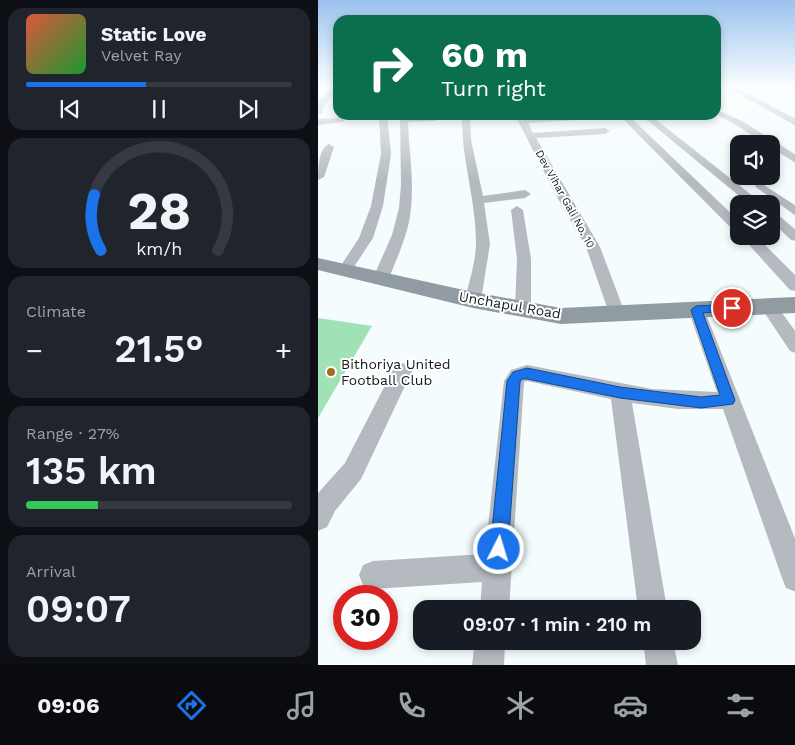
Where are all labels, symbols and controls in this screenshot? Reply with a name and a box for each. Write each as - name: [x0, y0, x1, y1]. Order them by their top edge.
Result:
- text: Static Love: [101, 23, 206, 46]
- text: 60 m: [441, 34, 528, 76]
- icon: right: [358, 35, 423, 100]
- text: Velvet Ray: [101, 46, 181, 65]
- text: Turn right: [441, 76, 546, 101]
- icon: previous: [56, 95, 84, 123]
- icon: pause: [145, 95, 173, 123]
- icon: next: [234, 95, 262, 123]
- map controls: [730, 135, 780, 245]
- button: sound: [730, 135, 780, 185]
- street label: Dev Vihar Gali No. 10: [533, 148, 597, 250]
- text: 28: [127, 181, 191, 242]
- button: layers: [730, 195, 780, 245]
- text: km/h: [136, 238, 182, 259]
- pin: [711, 287, 753, 329]
- street label: Unchapul Road: [458, 288, 562, 322]
- icon: arrive: [718, 294, 746, 322]
- text: Climate: [26, 302, 86, 321]
- text: 21.5°: [114, 327, 204, 371]
- text: −: [26, 334, 43, 367]
- text: +: [275, 334, 292, 367]
- place label: Bithoriya United Football Club: [341, 356, 451, 388]
- marker: Bithoriya United Football Club: [325, 366, 337, 378]
- text: Range · 27%: [26, 424, 120, 443]
- text: 135 km: [26, 449, 157, 493]
- position arrow: [472, 522, 524, 574]
- text: Arrival: [26, 562, 76, 581]
- speed limit sign: 30: [333, 585, 398, 650]
- text: 09:07: [26, 587, 131, 631]
- text: 09:07 · 1 min · 210 m: [463, 613, 651, 636]
- icon: directions: [174, 688, 209, 723]
- icon: music: [284, 688, 319, 723]
- icon: phone: [394, 688, 429, 723]
- icon: climate: [503, 688, 538, 723]
- icon: car: [613, 688, 648, 723]
- icon: filters: [723, 688, 758, 723]
- text: 09:06: [37, 693, 99, 718]

